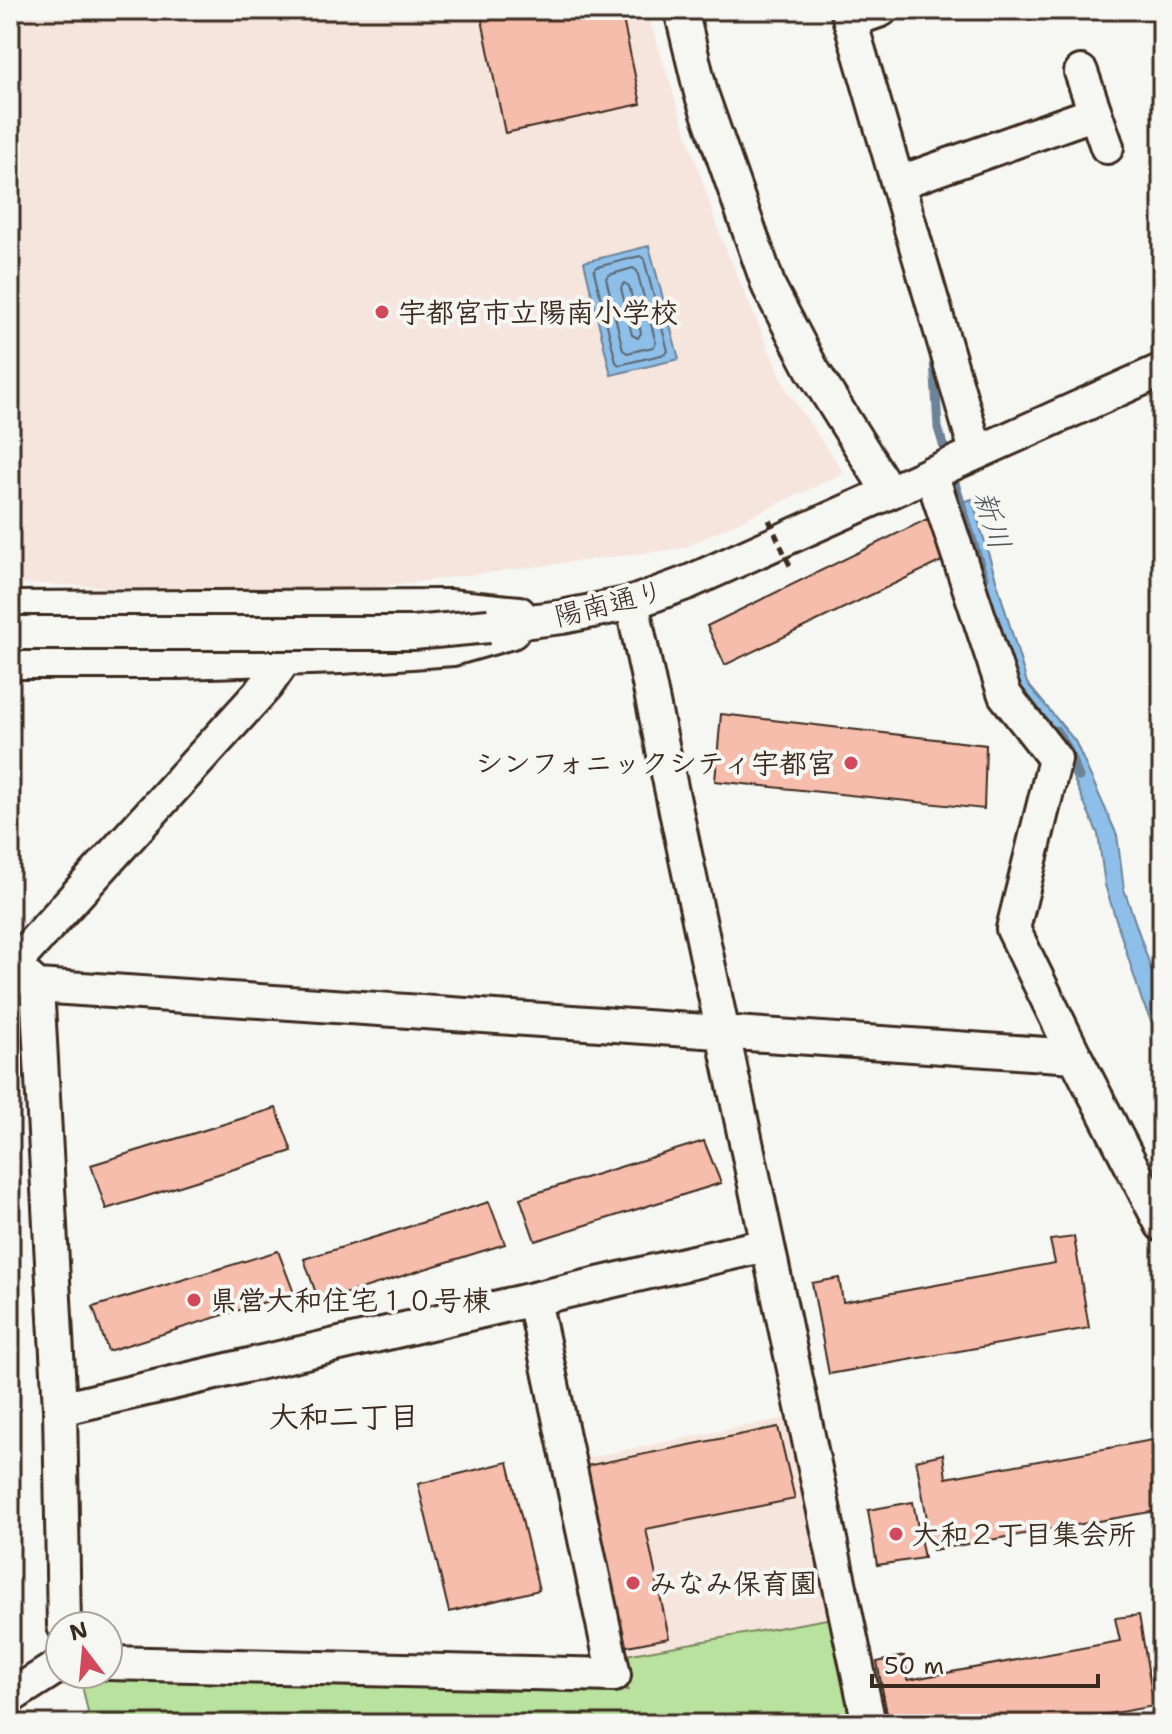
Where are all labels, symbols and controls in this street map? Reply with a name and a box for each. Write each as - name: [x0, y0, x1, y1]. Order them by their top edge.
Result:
- place label: 宇都宮市立陽南小学校: [398, 293, 678, 331]
- marker: 宇都宮市立陽南小学校: [373, 303, 391, 321]
- water label: 新川: [964, 485, 1021, 555]
- street label: 陽南通り: [550, 571, 668, 635]
- place label: シンフォニックシティ宇都宮: [475, 744, 835, 782]
- marker: シンフォニックシティ宇都宮: [842, 754, 860, 772]
- place label: 県営大和住宅１０号棟: [210, 1281, 490, 1319]
- marker: 県営大和住宅１０号棟: [185, 1291, 203, 1309]
- district label: 大和二丁目: [269, 1396, 419, 1437]
- place label: 大和２丁目集会所: [912, 1515, 1136, 1553]
- marker: 大和２丁目集会所: [887, 1525, 905, 1543]
- place label: みなみ保育園: [649, 1564, 817, 1602]
- marker: みなみ保育園: [624, 1574, 642, 1592]
- north arrow: [44, 1610, 124, 1690]
- text: N: [66, 1615, 91, 1648]
- scale bar: [872, 1638, 1098, 1688]
- text: 50 m: [884, 1650, 944, 1682]

